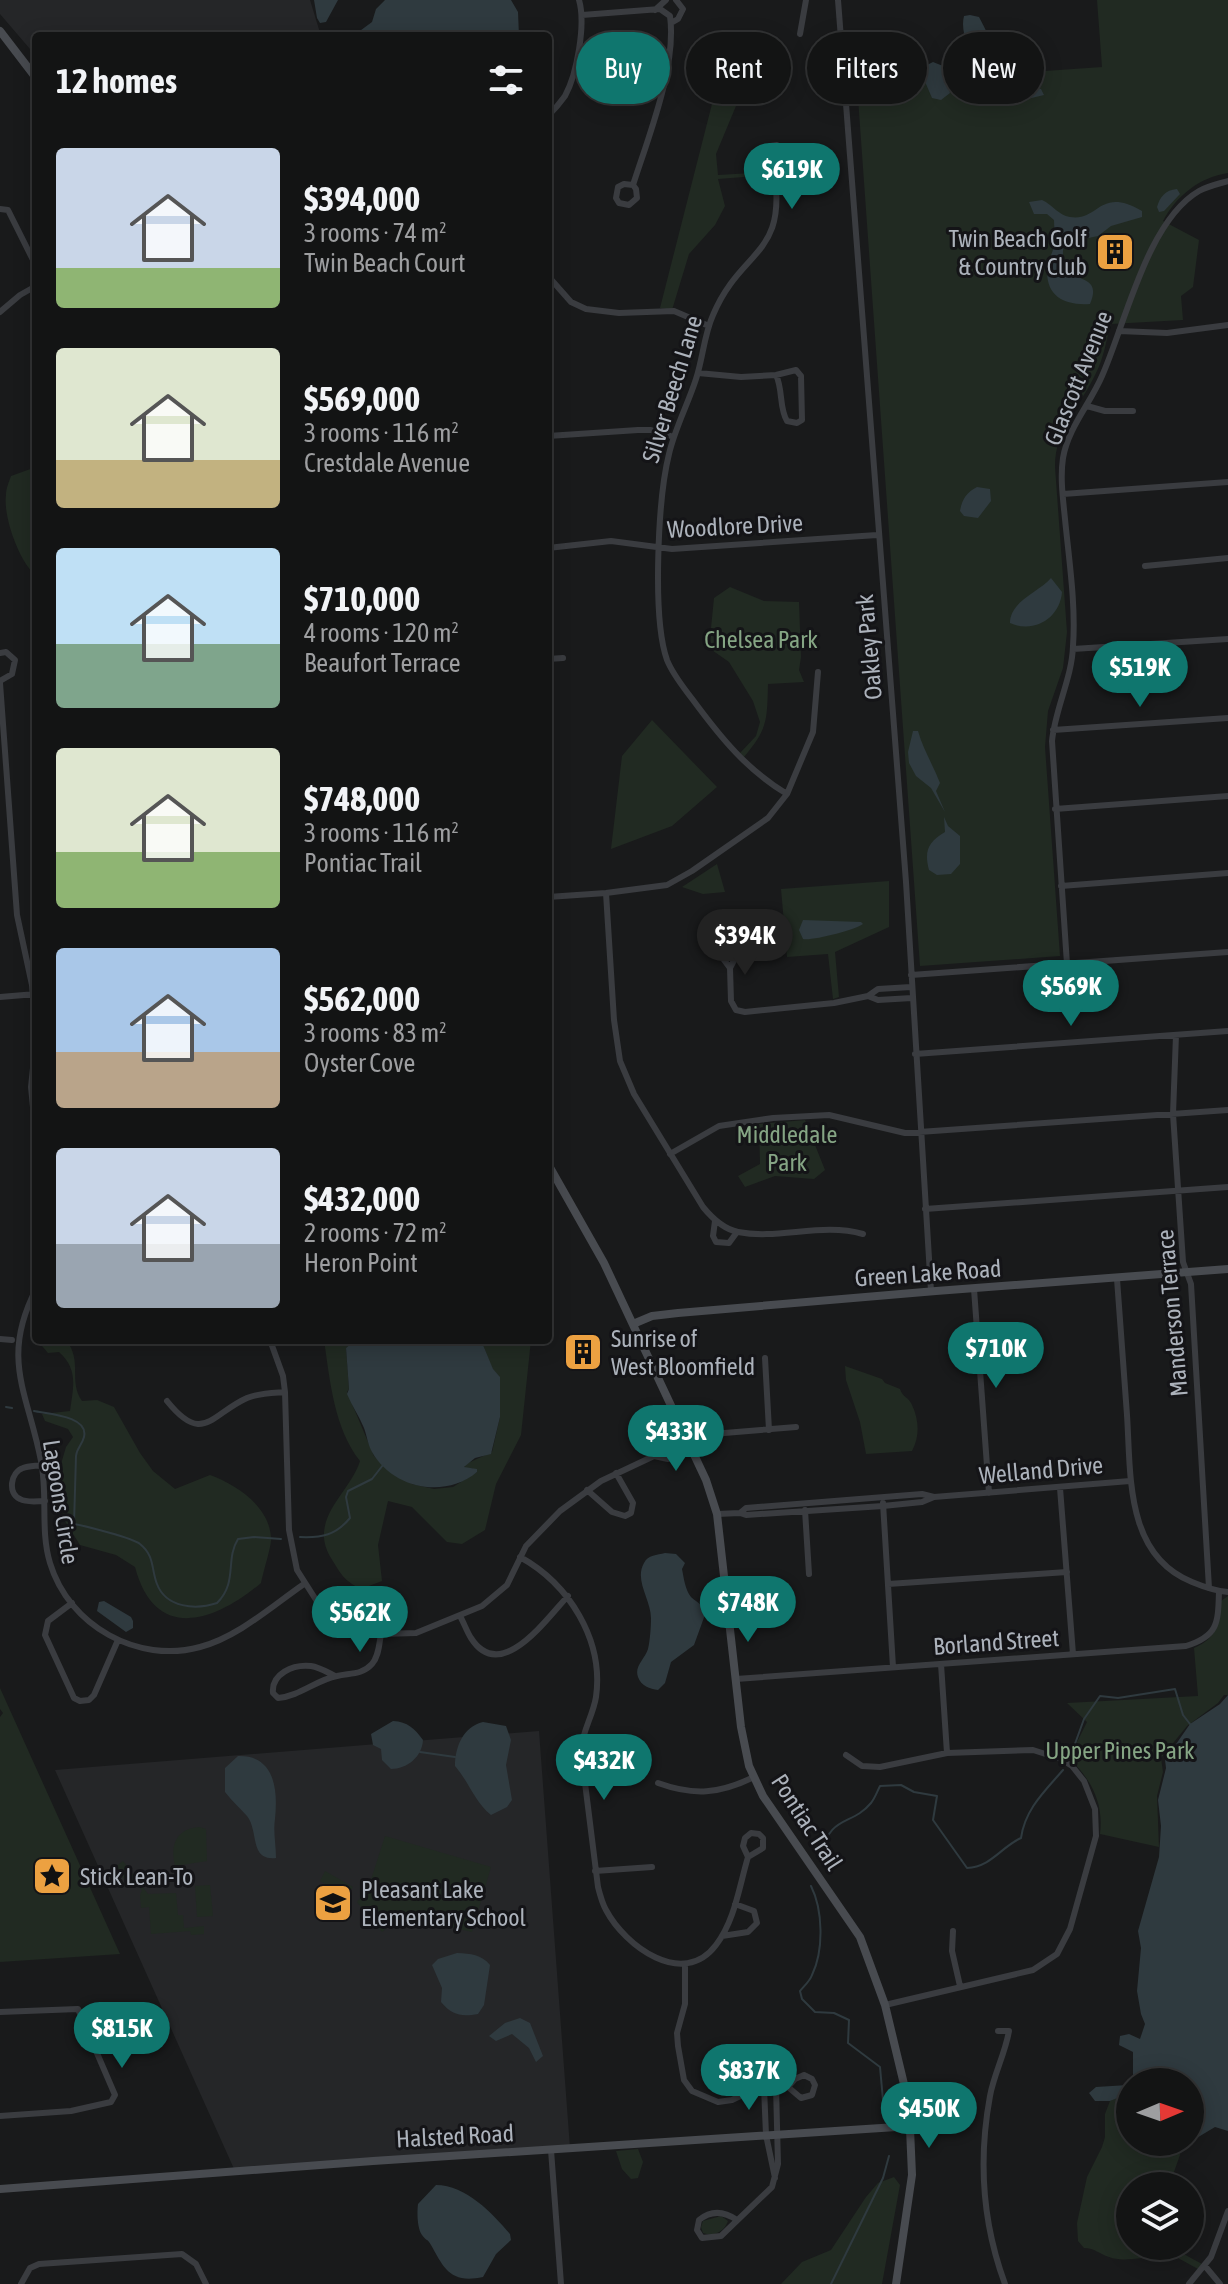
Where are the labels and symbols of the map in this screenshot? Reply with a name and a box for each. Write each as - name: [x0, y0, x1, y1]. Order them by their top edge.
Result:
- pin: $619K: [736, 143, 848, 211]
- place label: Twin Beach Golf & Country Club: [948, 225, 1087, 280]
- building icon: Twin Beach Golf & Country Club: [1094, 231, 1136, 273]
- street label: Glascott Avenue: [1039, 307, 1117, 449]
- street label: Silver Beech Lane: [637, 312, 707, 466]
- street label: Woodlore Drive: [666, 509, 804, 543]
- street label: Oakley Park: [851, 593, 887, 701]
- park label: Chelsea Park: [704, 626, 818, 653]
- pin: $519K: [1084, 641, 1196, 709]
- pin: $394K: [689, 909, 801, 977]
- pin: $569K: [1015, 960, 1127, 1028]
- park label: Middledale Park: [737, 1121, 837, 1176]
- street label: Manderson Terrace: [1151, 1228, 1193, 1398]
- street label: Green Lake Road: [854, 1254, 1002, 1292]
- pin: $710K: [940, 1322, 1052, 1390]
- place label: Sunrise of West Bloomfield: [611, 1325, 755, 1380]
- building icon: Sunrise of West Bloomfield: [562, 1331, 604, 1373]
- pin: $433K: [620, 1405, 732, 1473]
- street label: Lagoons Circle: [38, 1438, 84, 1566]
- street label: Welland Drive: [978, 1451, 1104, 1489]
- pin: $748K: [692, 1576, 804, 1644]
- pin: $562K: [304, 1586, 416, 1654]
- street label: Borland Street: [932, 1624, 1060, 1660]
- pin: $432K: [548, 1734, 660, 1802]
- park label: Upper Pines Park: [1045, 1737, 1195, 1764]
- street label: Pontiac Trail: [766, 1769, 848, 1876]
- place icon: Stick Lean-To: [31, 1855, 73, 1897]
- place label: Stick Lean-To: [80, 1863, 193, 1890]
- place label: Pleasant Lake Elementary School: [361, 1876, 527, 1931]
- school or university icon: Pleasant Lake Elementary School: [312, 1882, 354, 1924]
- pin: $815K: [66, 2002, 178, 2070]
- pin: $837K: [693, 2044, 805, 2112]
- north arrow: [1116, 2068, 1204, 2156]
- pin: $450K: [873, 2082, 985, 2150]
- street label: Halsted Road: [395, 2119, 515, 2153]

